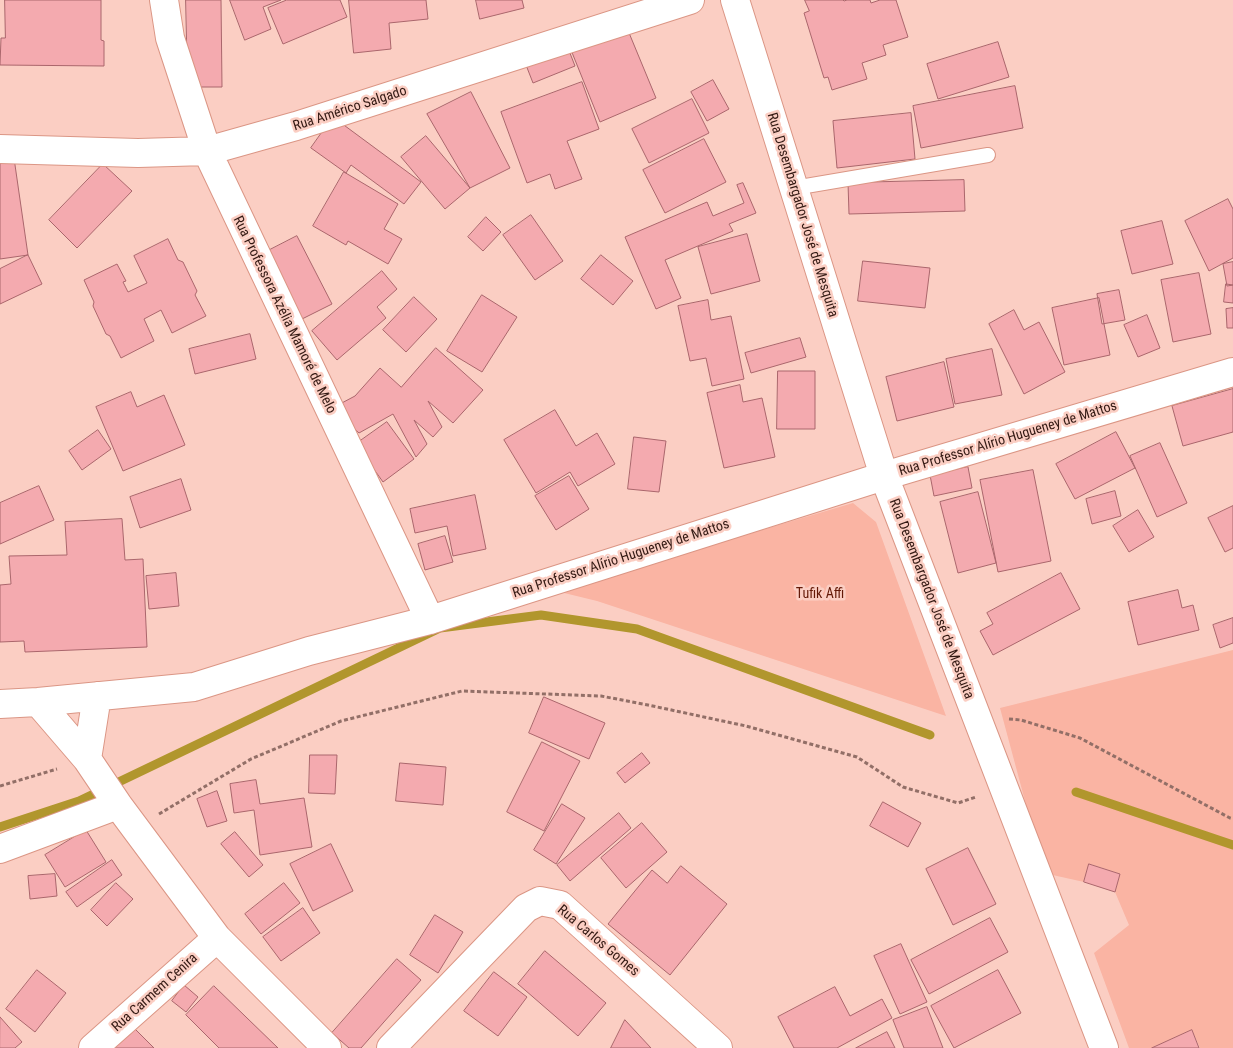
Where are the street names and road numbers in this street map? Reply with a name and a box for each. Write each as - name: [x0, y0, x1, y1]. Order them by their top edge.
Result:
- street label: Rua Américo Salgado: [291, 83, 409, 135]
- street label: Rua Desembargador José de Mesquita: [763, 111, 841, 319]
- street label: Rua Professora Azélia Mamoré de Melo: [229, 214, 339, 416]
- street label: Rua Professor Alírio Hugueney de Mattos: [897, 398, 1119, 480]
- street label: Rua Desembargador José de Mesquita: [885, 497, 977, 701]
- street label: Rua Professor Alírio Hugueney de Mattos: [510, 516, 732, 602]
- street label: Rua Carlos Gomes: [554, 902, 642, 980]
- street label: Rua Carmem Cenira: [109, 950, 201, 1036]

